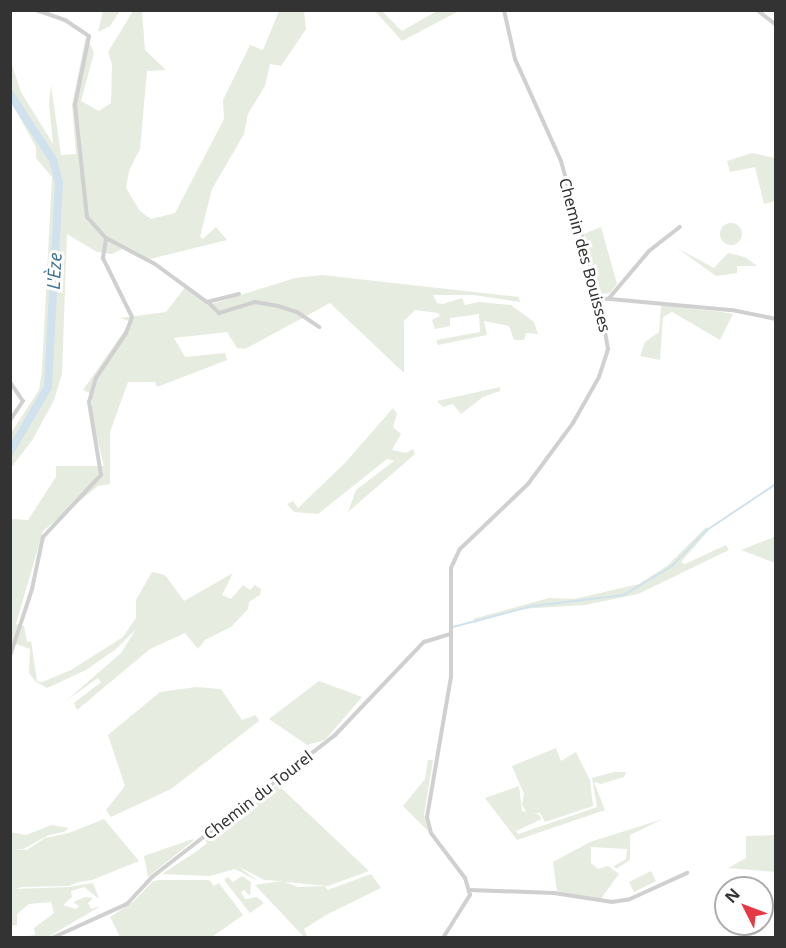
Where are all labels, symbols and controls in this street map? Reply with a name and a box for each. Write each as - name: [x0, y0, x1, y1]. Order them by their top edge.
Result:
- street label: Chemin des Bouisses: [555, 176, 615, 334]
- water label: L'Èze: [42, 252, 66, 290]
- street label: Chemin du Tourel: [200, 747, 316, 843]
- north arrow: [714, 876, 774, 936]
- text: N: [720, 883, 745, 907]

